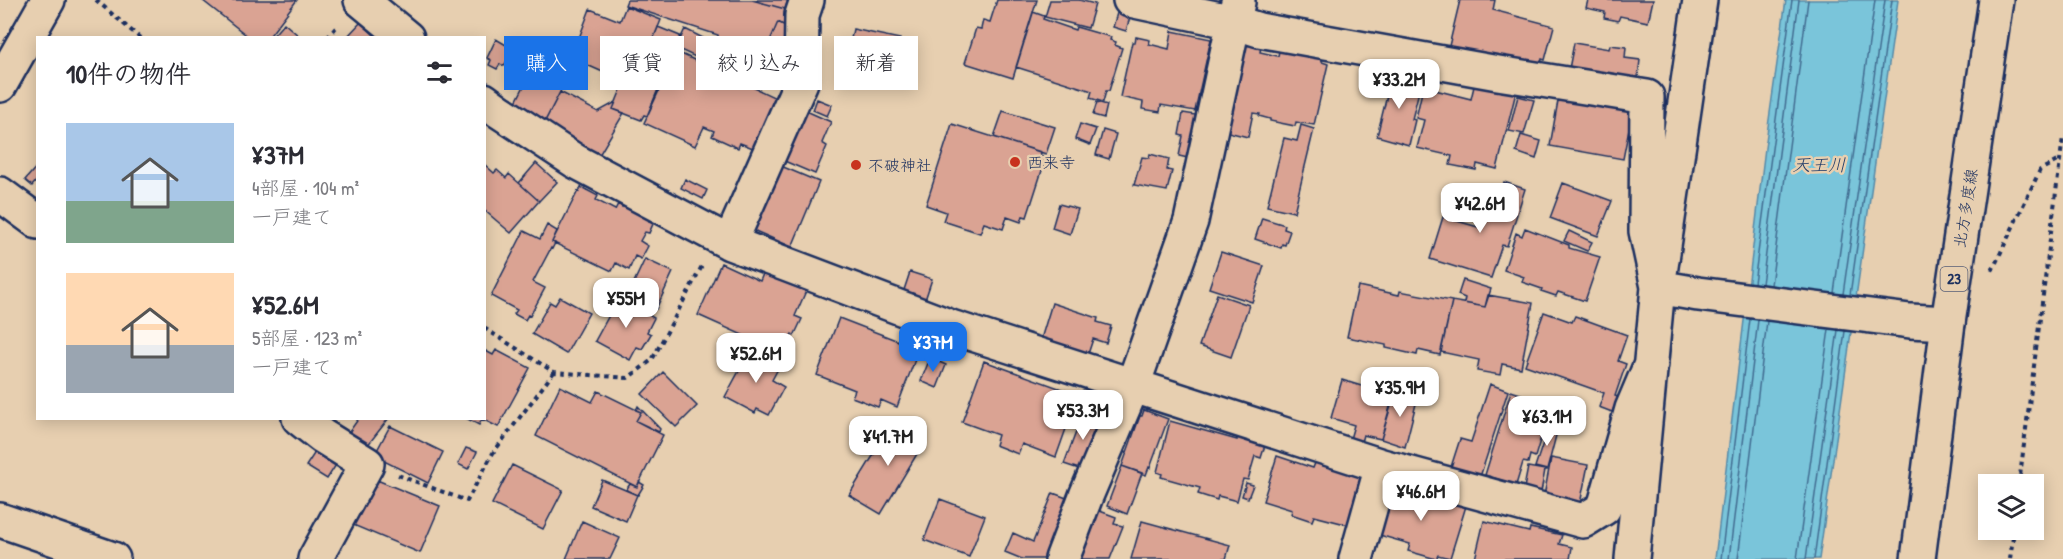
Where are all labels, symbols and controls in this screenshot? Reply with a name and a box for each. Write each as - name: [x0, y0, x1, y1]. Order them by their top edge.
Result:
- chip: 購入: [504, 36, 588, 90]
- chip: 賃貸: [600, 36, 684, 90]
- chip: 絞り込み: [696, 36, 822, 90]
- chip: 新着: [834, 36, 918, 90]
- text: 10件の物件: [66, 56, 191, 91]
- icon: filters: [423, 56, 456, 89]
- pin: ¥33.2M: [1350, 59, 1448, 110]
- text: ¥33.2M: [1373, 65, 1425, 92]
- text: ¥37M: [252, 137, 304, 172]
- icon: home: [114, 147, 186, 219]
- place label: 西来寺: [1027, 151, 1075, 173]
- water label: 天王川: [1792, 152, 1846, 177]
- place label: 不破神社: [868, 154, 932, 176]
- marker: 西来寺: [1008, 155, 1022, 169]
- marker: 不破神社: [849, 158, 863, 172]
- street label: 北方多度線: [1948, 167, 1982, 249]
- text: 4部屋 · 104 m²: [252, 174, 359, 201]
- pin: ¥42.6M: [1431, 183, 1529, 234]
- text: ¥42.6M: [1455, 189, 1505, 216]
- text: 一戸建て: [252, 203, 332, 230]
- road number: 23: [1940, 267, 1968, 291]
- pin: ¥55M: [590, 278, 662, 329]
- text: ¥55M: [607, 284, 645, 311]
- text: ¥52.6M: [252, 287, 319, 322]
- icon: home: [114, 297, 186, 369]
- pin: ¥37M: [897, 322, 969, 373]
- text: 5部屋 · 123 m²: [252, 324, 362, 351]
- text: ¥37M: [913, 328, 953, 355]
- pin: ¥52.6M: [707, 333, 805, 384]
- text: ¥52.6M: [730, 339, 782, 366]
- text: 一戸建て: [252, 353, 332, 380]
- pin: ¥35.9M: [1351, 367, 1449, 418]
- text: ¥35.9M: [1375, 373, 1425, 400]
- pin: ¥53.3M: [1034, 390, 1132, 441]
- text: ¥53.3M: [1057, 396, 1109, 423]
- pin: ¥63.1M: [1498, 396, 1596, 447]
- text: ¥63.1M: [1522, 402, 1572, 429]
- pin: ¥41.7M: [839, 416, 937, 467]
- text: ¥41.7M: [863, 422, 913, 449]
- pin: ¥46.6M: [1372, 471, 1470, 522]
- map controls: [1978, 474, 2044, 540]
- button: layers: [1978, 474, 2044, 540]
- text: ¥46.6M: [1397, 477, 1445, 504]

